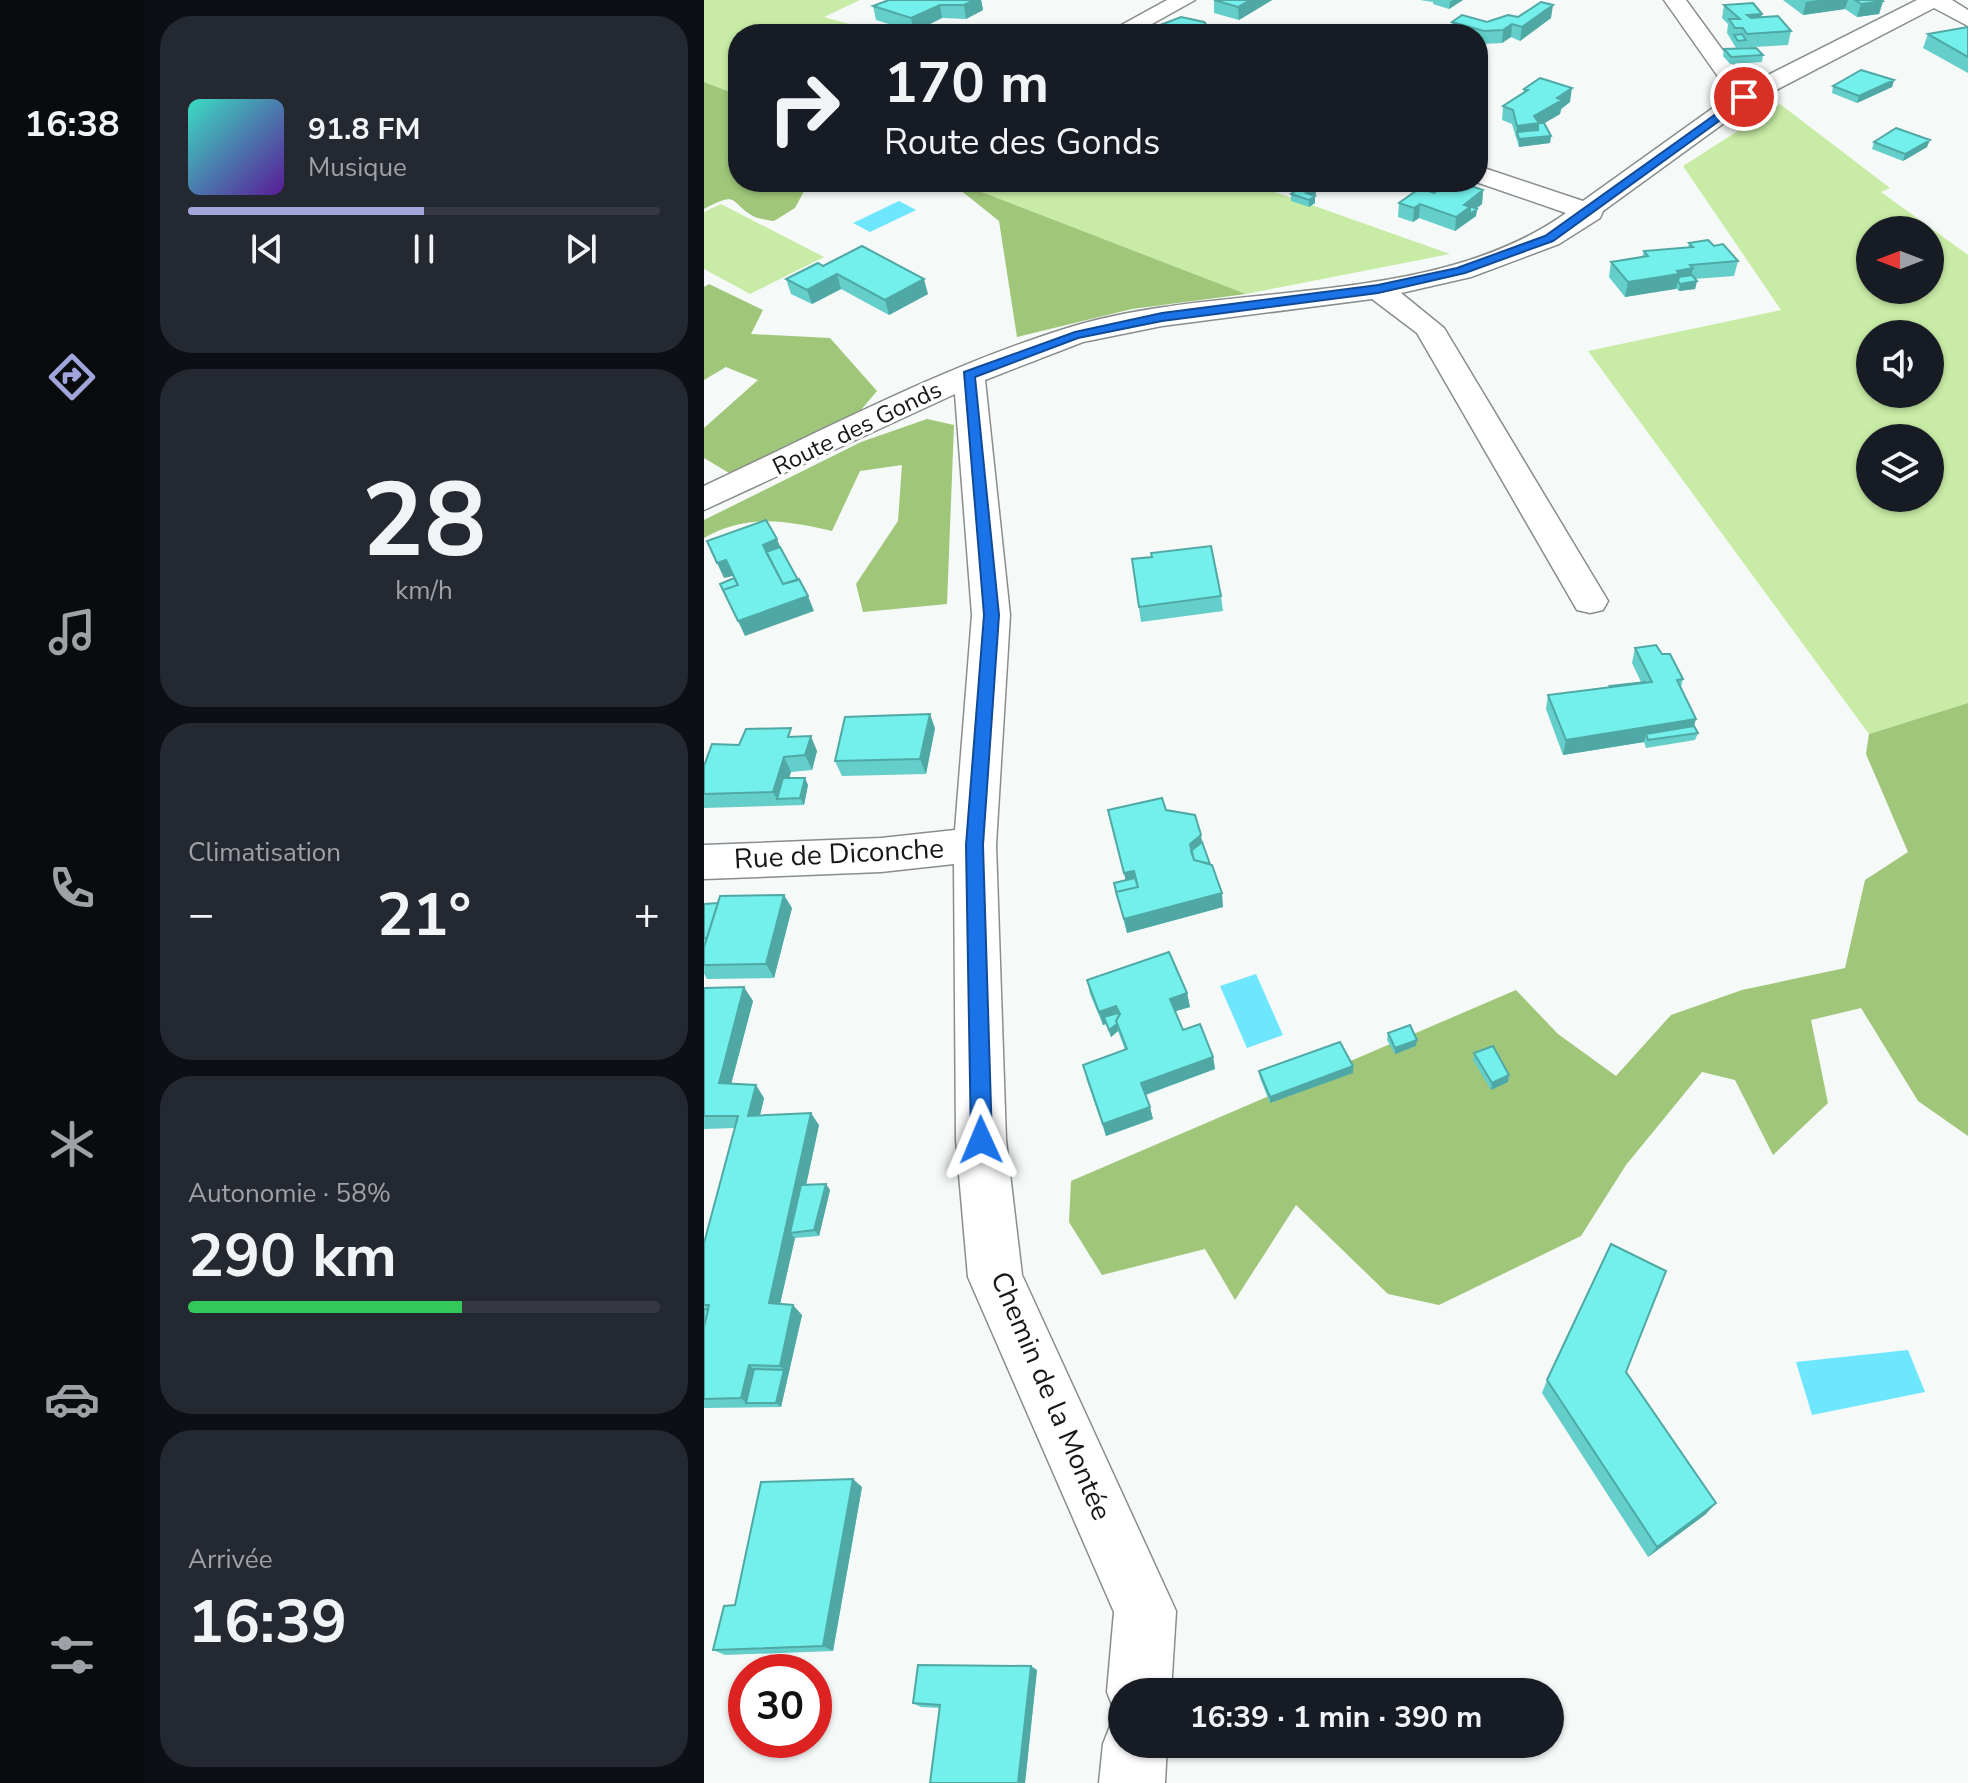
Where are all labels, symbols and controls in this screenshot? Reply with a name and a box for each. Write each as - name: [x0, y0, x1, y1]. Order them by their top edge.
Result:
- text: 170 m: [884, 45, 1049, 122]
- icon: right: [752, 56, 856, 160]
- pin: [1710, 63, 1778, 131]
- icon: arrive: [1722, 75, 1766, 119]
- text: 16:38: [24, 100, 120, 149]
- text: 91.8 FM: [308, 109, 420, 150]
- text: Route des Gonds: [884, 118, 1160, 167]
- text: Musique: [308, 150, 407, 185]
- north arrow: [1856, 216, 1944, 304]
- map controls: [1856, 216, 1944, 512]
- icon: previous: [245, 227, 289, 271]
- icon: pause: [402, 227, 446, 271]
- icon: next: [559, 227, 603, 271]
- button: sound: [1856, 320, 1944, 408]
- icon: directions: [44, 349, 100, 405]
- street label: Route des Gonds: [767, 373, 947, 483]
- button: layers: [1856, 424, 1944, 512]
- text: 28: [362, 450, 486, 592]
- text: km/h: [395, 573, 453, 608]
- icon: music: [44, 604, 100, 660]
- street label: Rue de Diconche: [733, 830, 945, 878]
- text: Climatisation: [188, 835, 341, 870]
- icon: phone: [44, 860, 100, 916]
- text: 21°: [377, 874, 471, 956]
- text: −: [188, 885, 214, 945]
- text: +: [634, 885, 660, 945]
- position arrow: [939, 1098, 1023, 1182]
- icon: climate: [44, 1116, 100, 1172]
- text: Autonomie · 58%: [188, 1176, 391, 1211]
- text: 290 km: [188, 1215, 397, 1297]
- street label: Chemin de la Montée: [981, 1266, 1121, 1526]
- icon: car: [44, 1371, 100, 1427]
- text: Arrivée: [188, 1542, 272, 1577]
- text: 16:39: [188, 1581, 347, 1663]
- icon: filters: [44, 1627, 100, 1683]
- speed limit sign: 30: [728, 1654, 832, 1758]
- text: 16:39 · 1 min · 390 m: [1190, 1697, 1482, 1738]

